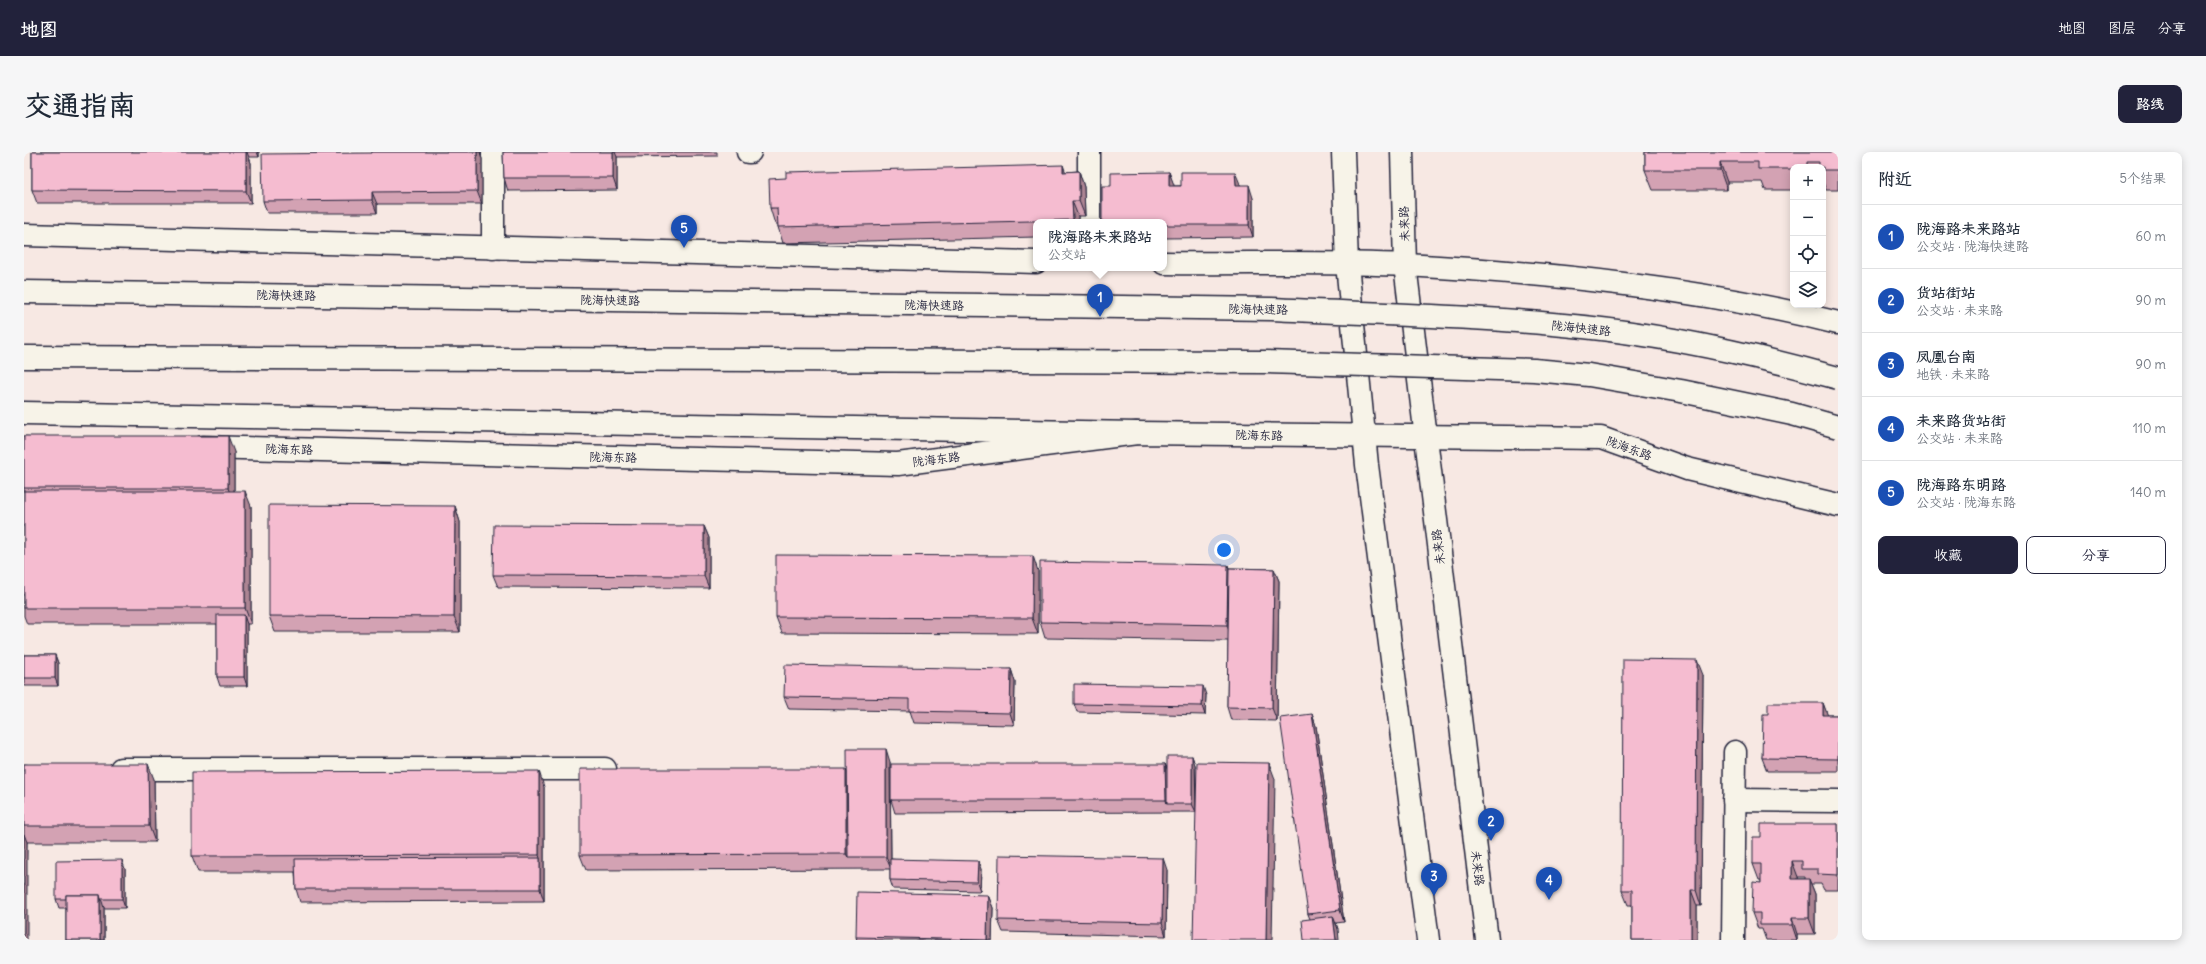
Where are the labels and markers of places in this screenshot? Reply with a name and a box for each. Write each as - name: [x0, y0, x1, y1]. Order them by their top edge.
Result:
- pin: 5: [671, 215, 697, 248]
- pin: 1: [1087, 284, 1113, 317]
- pin: 2: [1478, 808, 1504, 841]
- pin: 3: [1421, 863, 1447, 896]
- pin: 4: [1536, 867, 1562, 900]

